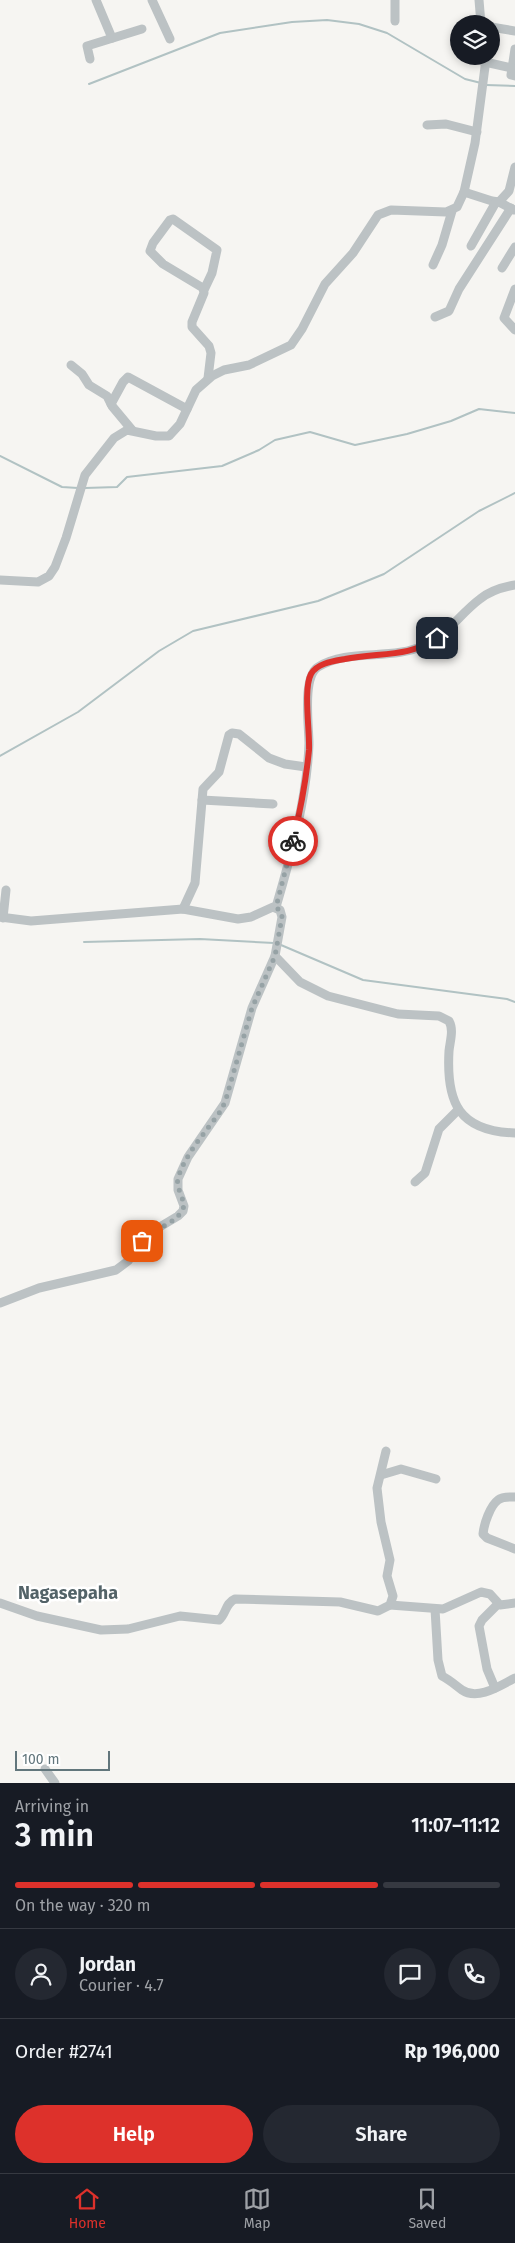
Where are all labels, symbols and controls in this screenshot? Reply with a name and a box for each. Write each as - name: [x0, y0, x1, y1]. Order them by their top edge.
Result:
- map controls: [450, 15, 500, 65]
- button: layers: [450, 15, 500, 65]
- pin: [416, 617, 458, 659]
- icon: home: [423, 624, 451, 652]
- courier: [268, 816, 318, 866]
- icon: bike: [279, 827, 307, 855]
- pin: [121, 1220, 163, 1262]
- icon: bag: [128, 1227, 156, 1255]
- district label: Nagasepaha: [18, 1582, 118, 1604]
- scale bar: [15, 1748, 110, 1771]
- text: 100 m: [22, 1751, 59, 1768]
- text: Arriving in: [15, 1797, 89, 1816]
- text: 11:07–11:12: [411, 1814, 500, 1837]
- text: 3 min: [15, 1816, 94, 1854]
- text: On the way · 320 m: [15, 1896, 150, 1915]
- button: person: [15, 1948, 67, 2000]
- button: chat: [384, 1948, 436, 2000]
- button: phone: [448, 1948, 500, 2000]
- text: Jordan: [79, 1953, 136, 1976]
- text: Courier · 4.7: [79, 1976, 164, 1995]
- text: Order #2741: [15, 2040, 113, 2063]
- text: Rp 196,000: [405, 2040, 500, 2063]
- button: Help: [15, 2105, 253, 2163]
- button: Share: [263, 2105, 500, 2163]
- tab: Home: [69, 2185, 106, 2232]
- tab: Map: [243, 2185, 271, 2232]
- tab: Saved: [408, 2185, 446, 2232]

